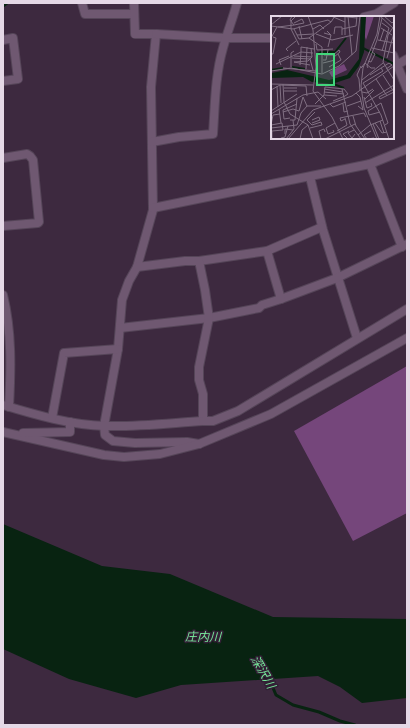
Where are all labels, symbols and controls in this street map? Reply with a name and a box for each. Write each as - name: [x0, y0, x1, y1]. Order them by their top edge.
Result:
- inset map: [271, 16, 394, 139]
- water label: 庄内川: [185, 630, 223, 644]
- water label: 深沢川: [248, 653, 279, 693]

